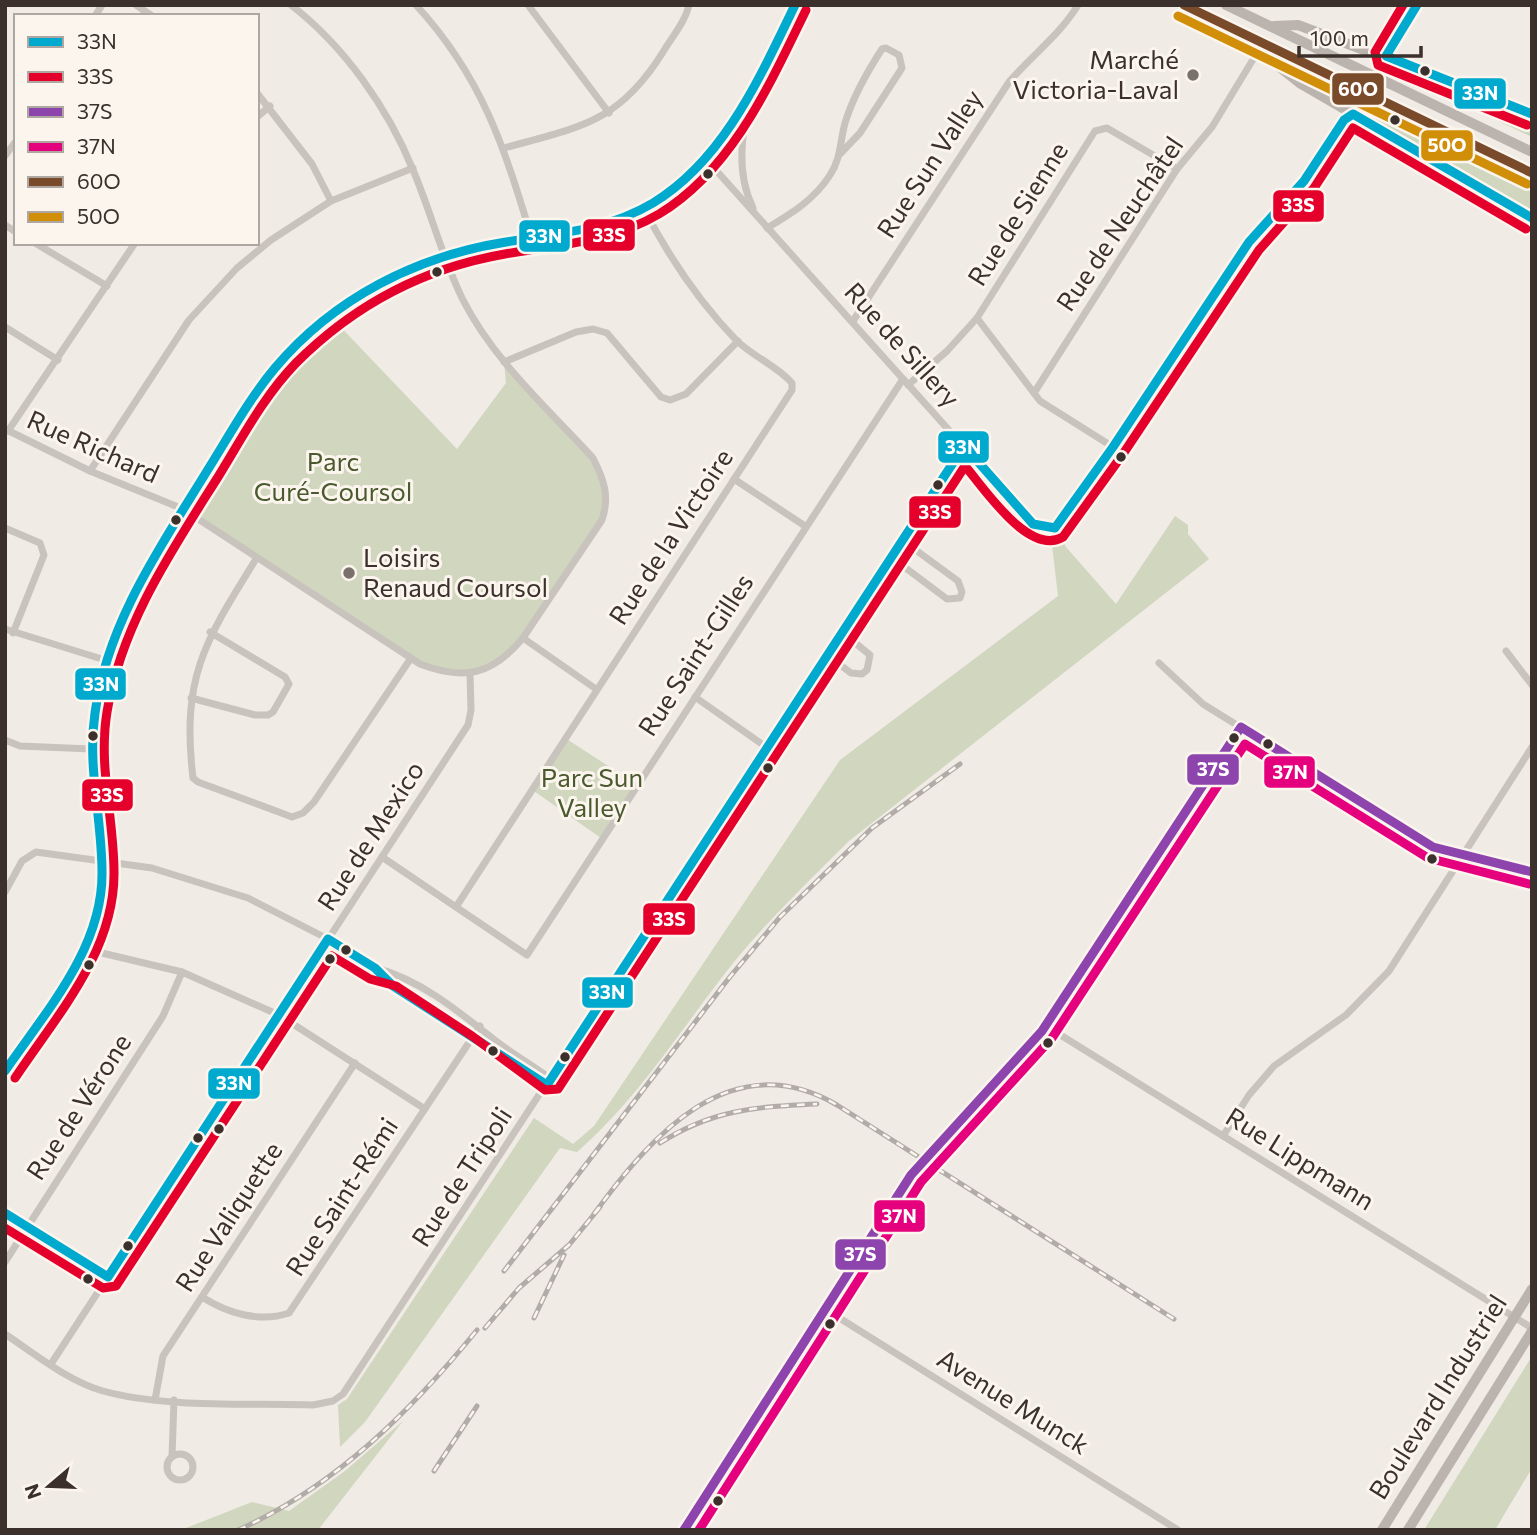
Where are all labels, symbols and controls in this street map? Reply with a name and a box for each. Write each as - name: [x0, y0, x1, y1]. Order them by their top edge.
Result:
- legend: [14, 14, 259, 245]
- scale bar: [1299, 14, 1422, 58]
- text: 100 m: [1310, 25, 1369, 50]
- text: 33N: [77, 28, 117, 53]
- place label: Marché Victoria-Laval: [1012, 43, 1179, 104]
- text: 33S: [77, 63, 113, 88]
- unlabelled marker: [1418, 64, 1432, 78]
- marker: Marché Victoria-Laval: [1185, 67, 1201, 83]
- line badge: 60O: [1331, 72, 1385, 106]
- text: 60O: [1338, 77, 1378, 100]
- line badge: 33N: [1453, 77, 1507, 110]
- text: 33N: [1462, 81, 1498, 104]
- street label: Rue Sun Valley: [869, 83, 988, 243]
- text: 37S: [77, 98, 112, 123]
- unlabelled marker: [1388, 113, 1402, 127]
- line badge: 50O: [1420, 129, 1474, 162]
- street label: Rue de Neuchâtel: [1049, 130, 1189, 316]
- text: 37N: [77, 133, 116, 158]
- text: 50O: [1427, 133, 1467, 156]
- street label: Rue de Sienne: [960, 136, 1073, 291]
- unlabelled marker: [701, 167, 715, 181]
- text: 60O: [77, 168, 121, 193]
- line badge: 33S: [1272, 189, 1325, 223]
- text: 33S: [1281, 193, 1315, 216]
- text: 50O: [77, 203, 120, 228]
- line badge: 33S: [582, 218, 636, 252]
- line badge: 33N: [518, 219, 571, 253]
- text: 33S: [592, 223, 626, 246]
- text: 33N: [526, 224, 562, 247]
- unlabelled marker: [430, 265, 444, 279]
- street label: Rue de Sillery: [839, 275, 967, 413]
- street label: Rue Richard: [23, 403, 164, 488]
- line badge: 33N: [937, 430, 990, 464]
- text: 33N: [945, 435, 981, 458]
- street label: Rue de la Victoire: [601, 443, 738, 630]
- park label: Parc Curé-Coursol: [254, 445, 412, 506]
- unlabelled marker: [1114, 450, 1128, 464]
- unlabelled marker: [931, 478, 945, 492]
- line badge: 33S: [908, 495, 962, 529]
- text: 33S: [918, 500, 952, 523]
- unlabelled marker: [169, 513, 183, 527]
- place label: Loisirs Renaud Coursol: [363, 541, 548, 602]
- marker: Loisirs Renaud Coursol: [341, 565, 357, 581]
- street label: Rue Saint-Gilles: [631, 567, 759, 741]
- line badge: 33N: [74, 667, 127, 701]
- text: 33N: [83, 672, 119, 695]
- unlabelled marker: [86, 729, 100, 743]
- unlabelled marker: [1227, 731, 1241, 745]
- unlabelled marker: [1261, 737, 1275, 751]
- line badge: 37S: [1186, 753, 1240, 786]
- street label: Rue de Mexico: [310, 755, 429, 916]
- line badge: 37N: [1263, 755, 1316, 789]
- text: 37S: [1197, 757, 1229, 780]
- text: 37N: [1272, 760, 1308, 783]
- park label: Parc Sun Valley: [541, 761, 643, 822]
- unlabelled marker: [761, 761, 775, 775]
- line badge: 33S: [81, 778, 134, 812]
- text: 33S: [90, 783, 124, 806]
- unlabelled marker: [1425, 852, 1439, 866]
- line badge: 33S: [642, 902, 696, 936]
- text: 33S: [652, 907, 686, 930]
- unlabelled marker: [339, 943, 353, 957]
- unlabelled marker: [323, 952, 337, 966]
- unlabelled marker: [82, 958, 96, 972]
- line badge: 33N: [581, 976, 634, 1009]
- text: 33N: [589, 980, 625, 1003]
- street label: Rue de Vérone: [19, 1027, 137, 1185]
- unlabelled marker: [1041, 1036, 1055, 1050]
- unlabelled marker: [486, 1044, 500, 1058]
- unlabelled marker: [558, 1050, 572, 1064]
- line badge: 33N: [207, 1067, 261, 1100]
- text: 33N: [216, 1071, 252, 1094]
- street label: Rue Lippmann: [1221, 1100, 1381, 1216]
- street label: Rue de Tripoli: [404, 1101, 517, 1252]
- street label: Rue Saint-Rémi: [278, 1111, 403, 1281]
- unlabelled marker: [212, 1122, 226, 1136]
- unlabelled marker: [191, 1131, 205, 1145]
- street label: Rue Valiquette: [168, 1136, 288, 1297]
- line badge: 37N: [873, 1199, 926, 1233]
- text: 37N: [881, 1204, 917, 1227]
- line badge: 37S: [834, 1238, 887, 1271]
- unlabelled marker: [121, 1239, 135, 1253]
- text: 37S: [844, 1242, 876, 1265]
- unlabelled marker: [81, 1272, 95, 1286]
- street label: Boulevard Industriel: [1361, 1288, 1512, 1504]
- unlabelled marker: [823, 1317, 837, 1331]
- street label: Avenue Munck: [932, 1342, 1095, 1460]
- north arrow: [14, 1451, 84, 1521]
- text: N: [19, 1481, 46, 1502]
- unlabelled marker: [711, 1494, 725, 1508]

